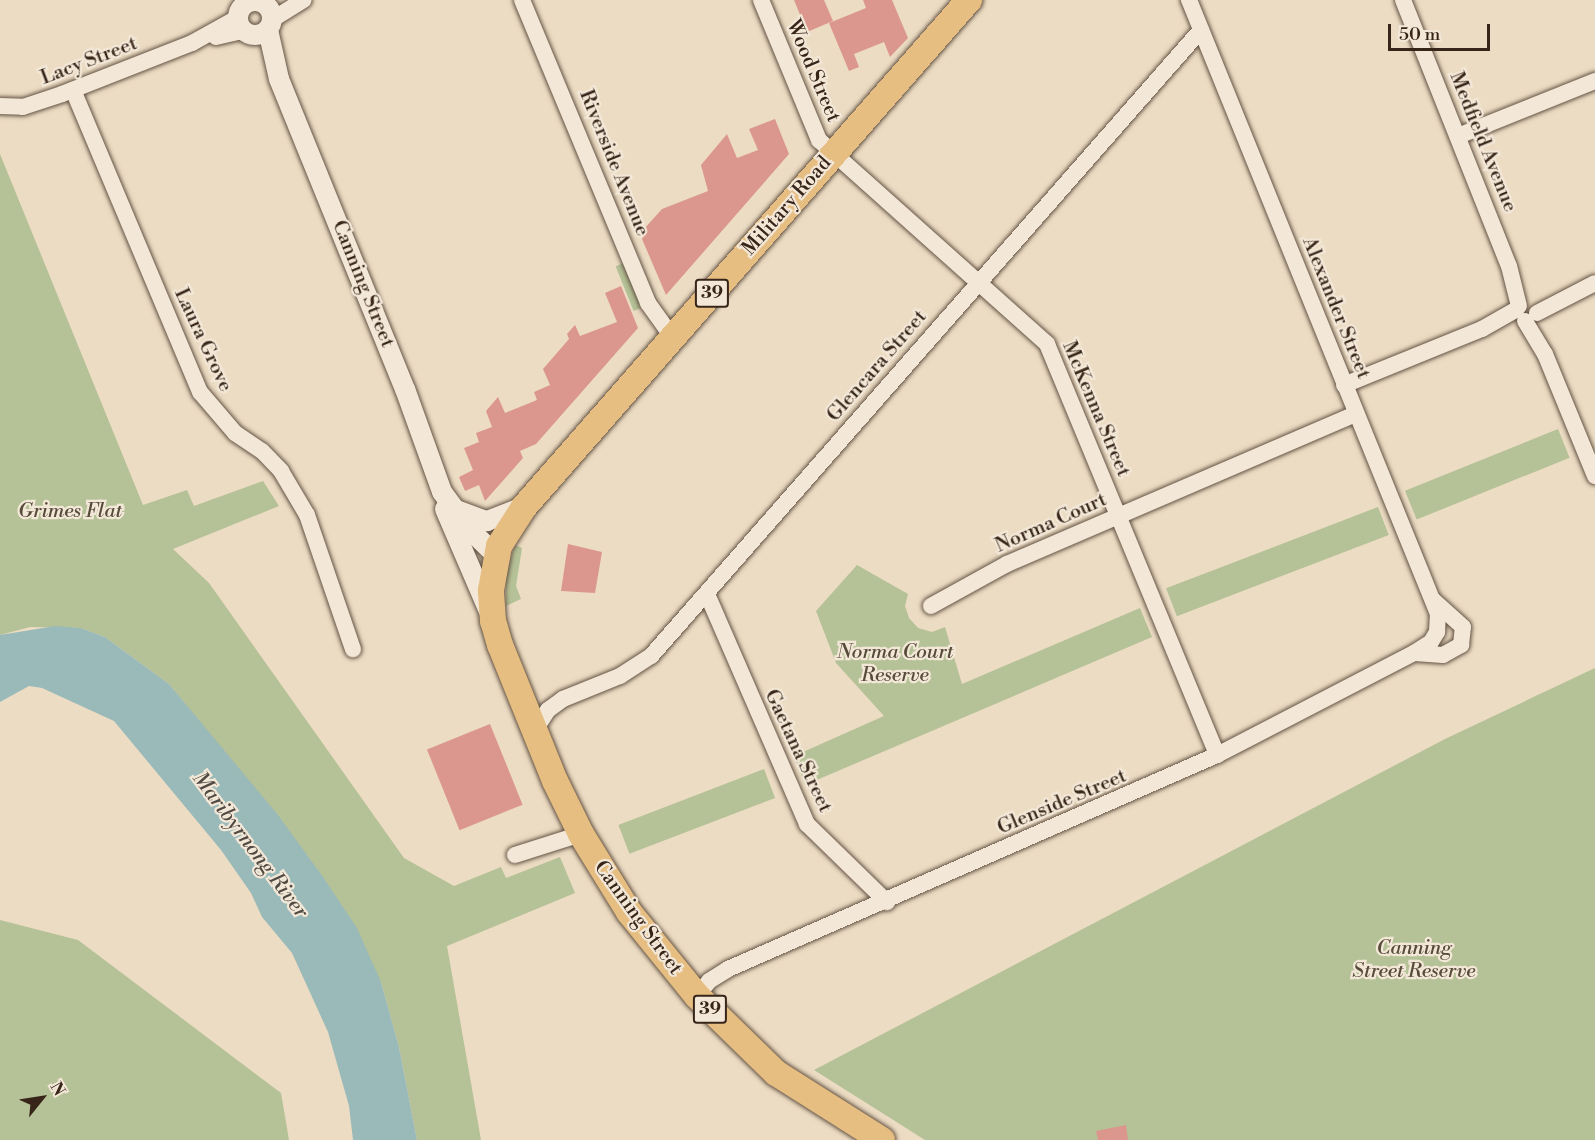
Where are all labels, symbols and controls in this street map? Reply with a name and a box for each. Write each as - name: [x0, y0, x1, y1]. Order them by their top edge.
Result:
- scale bar: [1391, 12, 1493, 50]
- street label: Wood Street: [781, 16, 845, 126]
- text: 50 m: [1399, 23, 1440, 46]
- street label: Lacy Street: [37, 32, 141, 90]
- street label: Medfield Avenue: [1444, 69, 1522, 215]
- street label: Riverside Avenue: [574, 86, 654, 240]
- street label: Military Road: [737, 151, 837, 261]
- street label: Canning Street: [327, 217, 399, 351]
- street label: Alexander Street: [1297, 234, 1375, 382]
- road number: 39: [694, 278, 730, 308]
- street label: Laura Grove: [169, 285, 237, 395]
- street label: Glencara Street: [822, 305, 932, 427]
- street label: McKenna Street: [1057, 338, 1135, 480]
- street label: Norma Court: [992, 488, 1110, 558]
- park label: Grimes Flat: [18, 499, 122, 523]
- park label: Norma Court Reserve: [837, 640, 953, 687]
- street label: Gaetana Street: [759, 686, 837, 816]
- street label: Glenside Street: [994, 764, 1130, 840]
- water label: Maribyrnong River: [187, 767, 313, 923]
- street label: Canning Street: [589, 856, 687, 980]
- park label: Canning Street Reserve: [1352, 936, 1476, 983]
- road number: 39: [692, 994, 728, 1024]
- north arrow: [12, 1068, 72, 1128]
- text: N: [46, 1079, 69, 1099]

